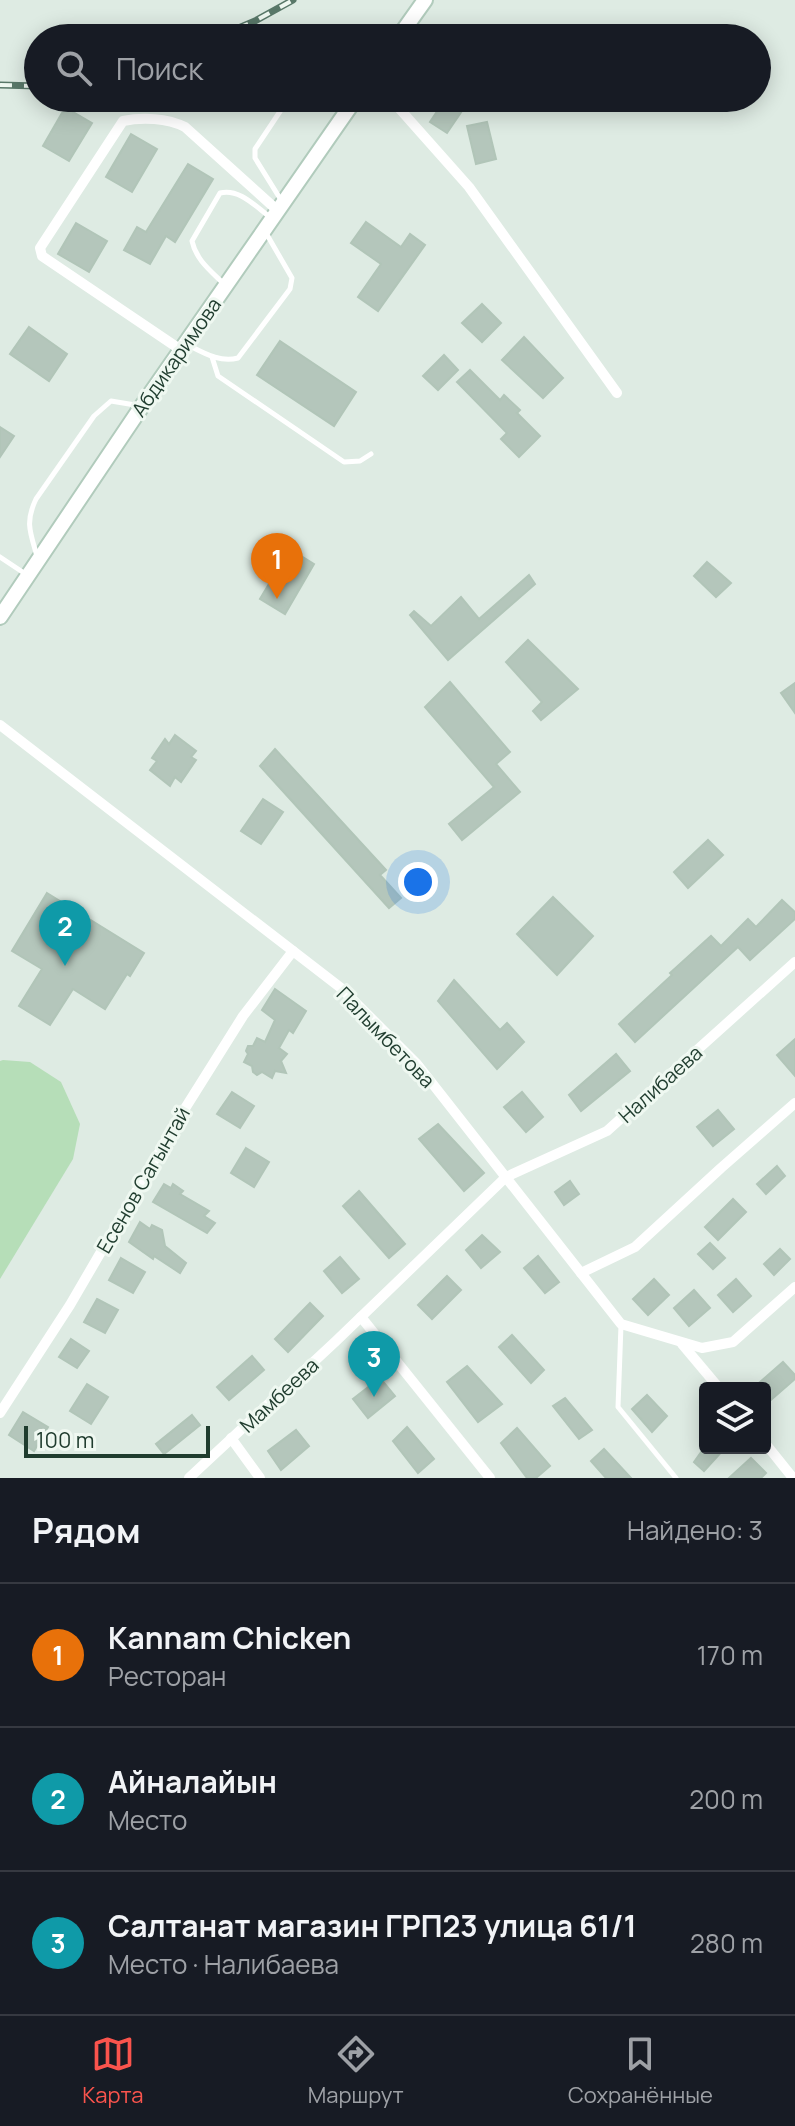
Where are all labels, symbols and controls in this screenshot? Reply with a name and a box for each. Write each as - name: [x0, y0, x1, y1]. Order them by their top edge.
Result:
- search box: [24, 24, 771, 112]
- icon: search: [52, 46, 96, 90]
- text: Поиск: [116, 48, 203, 89]
- street label: Абдикаримова: [125, 292, 227, 422]
- pin: 1: [251, 533, 303, 599]
- your location: [398, 862, 438, 902]
- pin: 2: [39, 900, 91, 966]
- street label: Палымбетова: [331, 981, 441, 1093]
- street label: Налибаева: [612, 1039, 708, 1129]
- street label: Есенов Сагынтай: [90, 1102, 196, 1258]
- pin: 3: [348, 1331, 400, 1397]
- street label: Мамбеева: [234, 1351, 324, 1439]
- map controls: [699, 1382, 771, 1454]
- button: layers: [699, 1382, 771, 1454]
- scale bar: [24, 1422, 210, 1458]
- text: 100 m: [36, 1425, 94, 1455]
- text: Рядом: [32, 1507, 141, 1553]
- text: Найдено: 3: [627, 1512, 763, 1548]
- text: Kannam Chicken: [108, 1617, 351, 1658]
- text: 1: [52, 1637, 64, 1673]
- text: 170 m: [697, 1637, 763, 1673]
- text: Ресторан: [108, 1658, 226, 1694]
- text: Айналайын: [108, 1761, 277, 1802]
- text: 2: [50, 1781, 66, 1817]
- text: 200 m: [689, 1781, 763, 1817]
- text: Место: [108, 1802, 187, 1838]
- text: Салтанат магазин ГРП23 улица 61/1: [108, 1905, 637, 1946]
- text: 3: [50, 1925, 66, 1961]
- text: 280 m: [690, 1925, 763, 1961]
- text: Место · Налибаева: [108, 1946, 339, 1982]
- tab: Карта: [82, 2032, 143, 2110]
- tab: Маршрут: [308, 2032, 404, 2110]
- tab: Сохранённые: [568, 2032, 713, 2110]

